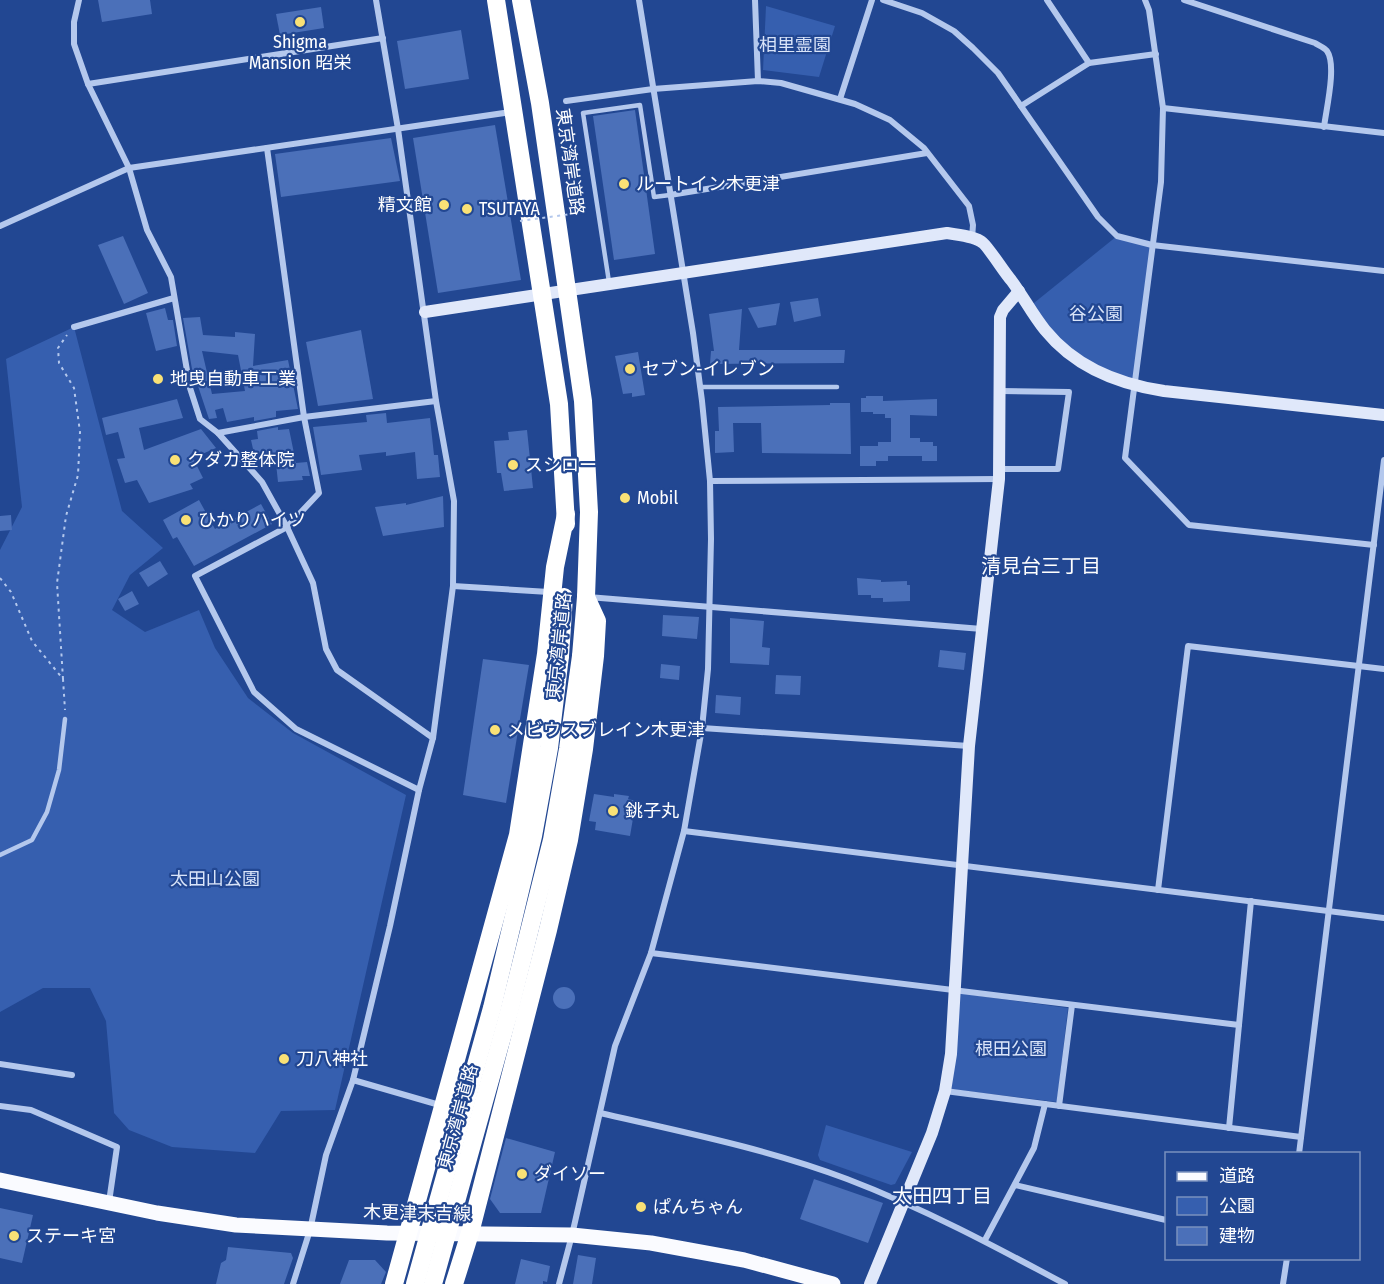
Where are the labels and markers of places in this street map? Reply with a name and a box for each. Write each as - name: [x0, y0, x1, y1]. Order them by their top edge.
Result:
- marker: Shigma Mansion 昭栄: [293, 15, 307, 29]
- place label: Shigma Mansion 昭栄: [249, 31, 351, 74]
- place label: ルートイン木更津: [636, 173, 780, 195]
- marker: ルートイン木更津: [617, 177, 631, 191]
- place label: 精文館: [378, 194, 432, 216]
- marker: 精文館: [437, 198, 451, 212]
- place label: TSUTAYA: [479, 198, 541, 220]
- marker: TSUTAYA: [460, 202, 474, 216]
- place label: セブン-イレブン: [642, 358, 775, 380]
- marker: セブン-イレブン: [623, 362, 637, 376]
- place label: 地曵自動車工業: [170, 368, 296, 390]
- marker: 地曵自動車工業: [151, 372, 165, 386]
- place label: クダカ整体院: [187, 449, 294, 471]
- marker: クダカ整体院: [168, 453, 182, 467]
- place label: スシロー: [525, 454, 597, 476]
- marker: スシロー: [506, 458, 520, 472]
- place label: Mobil: [637, 487, 678, 509]
- marker: Mobil: [618, 491, 632, 505]
- place label: ひかりハイツ: [198, 509, 306, 531]
- marker: ひかりハイツ: [179, 513, 193, 527]
- place label: メビウスブレイン木更津: [507, 719, 705, 741]
- marker: メビウスブレイン木更津: [488, 723, 502, 737]
- place label: 銚子丸: [625, 800, 679, 822]
- marker: 銚子丸: [606, 804, 620, 818]
- place label: 刀八神社: [296, 1048, 368, 1070]
- marker: 刀八神社: [277, 1052, 291, 1066]
- place label: ダイソー: [534, 1163, 606, 1185]
- marker: ダイソー: [515, 1167, 529, 1181]
- place label: ぱんちゃん: [653, 1196, 743, 1218]
- marker: ぱんちゃん: [634, 1200, 648, 1214]
- place label: ステーキ宮: [26, 1225, 116, 1247]
- marker: ステーキ宮: [7, 1229, 21, 1243]

